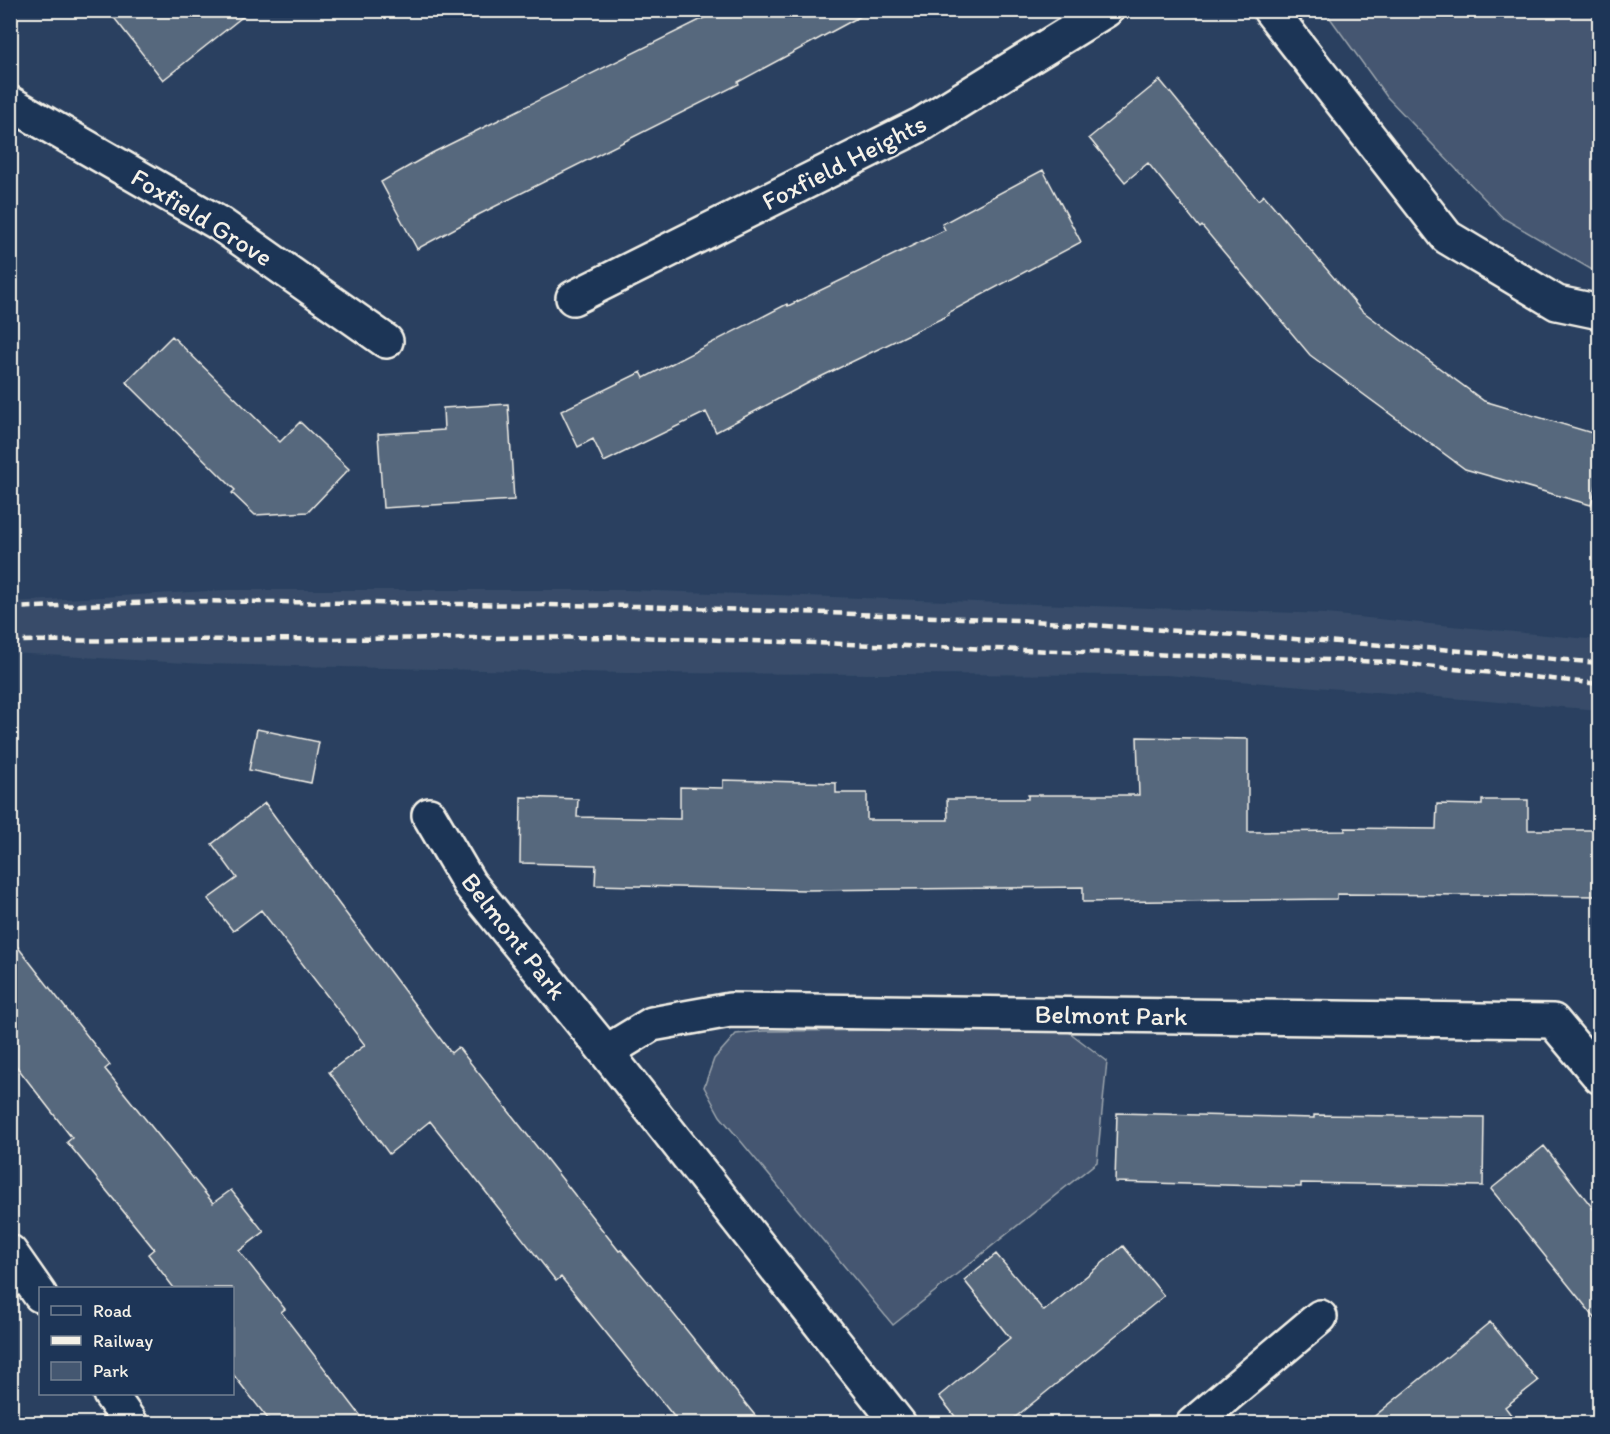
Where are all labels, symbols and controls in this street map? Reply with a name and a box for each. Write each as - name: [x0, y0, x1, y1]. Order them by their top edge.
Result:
- street label: Foxfield Heights: [757, 107, 931, 217]
- street label: Foxfield Grove: [125, 161, 279, 273]
- street label: Belmont Park: [454, 866, 574, 1006]
- street label: Belmont Park: [1034, 998, 1188, 1032]
- legend: [39, 1287, 234, 1395]
- text: Road: [93, 1300, 132, 1322]
- text: Railway: [93, 1330, 154, 1352]
- text: Park: [93, 1360, 128, 1382]

